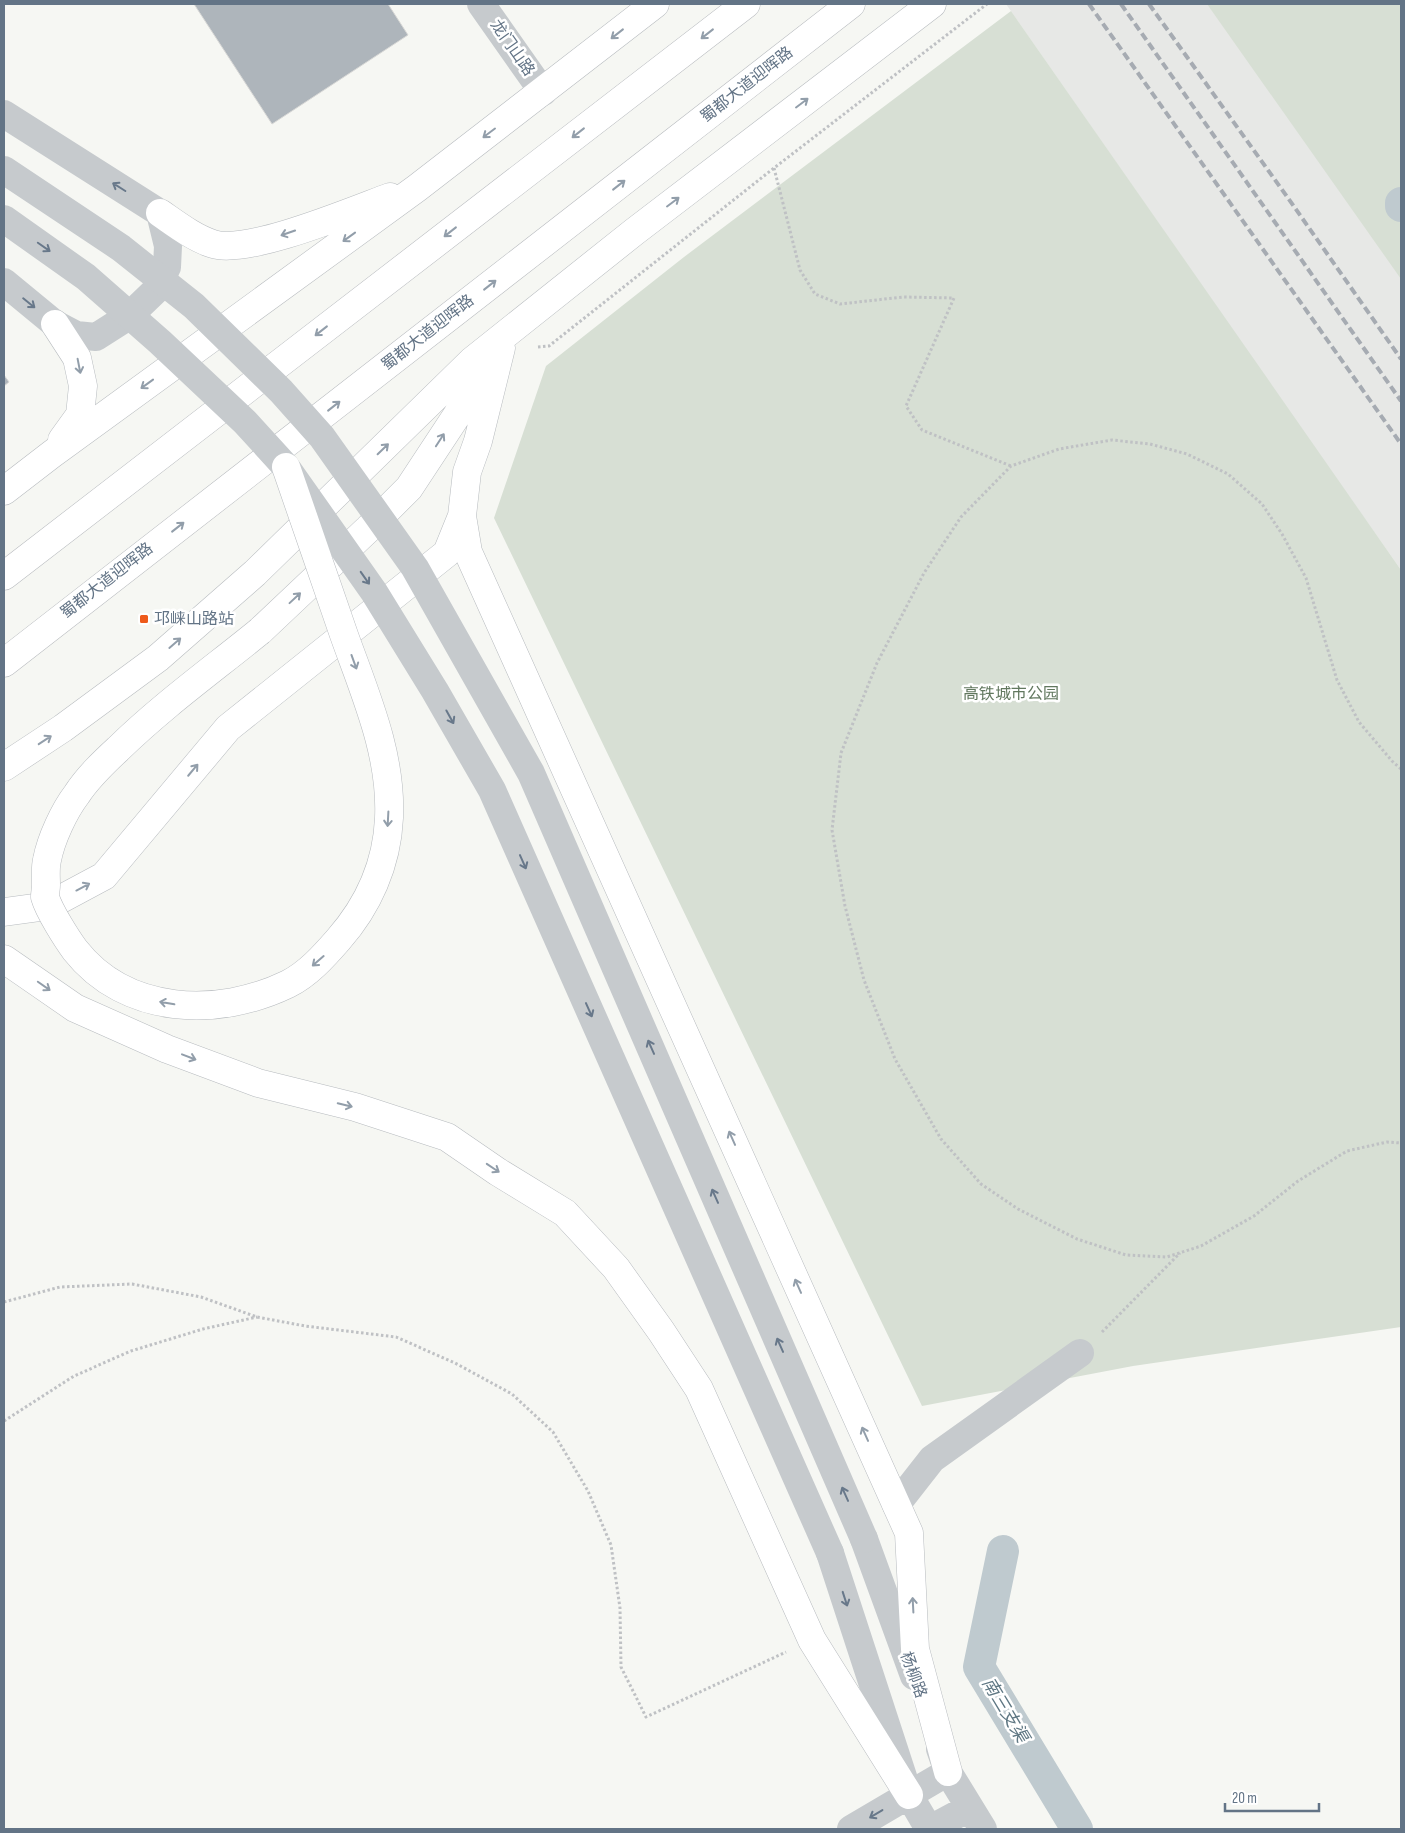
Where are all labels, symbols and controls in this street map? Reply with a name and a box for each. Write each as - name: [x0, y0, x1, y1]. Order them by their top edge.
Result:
- street label: 龙门山路: [486, 16, 538, 80]
- one-way arrow: [611, 28, 624, 39]
- one-way arrow: [701, 28, 714, 39]
- street label: 蜀都大道迎晖路: [697, 43, 797, 127]
- one-way arrow: [795, 98, 808, 109]
- one-way arrow: [572, 127, 585, 138]
- one-way arrow: [483, 128, 496, 139]
- one-way arrow: [612, 179, 625, 190]
- one-way arrow: [112, 182, 126, 192]
- one-way arrow: [666, 197, 680, 207]
- one-way arrow: [443, 227, 457, 237]
- one-way arrow: [281, 229, 297, 238]
- one-way arrow: [342, 232, 356, 242]
- one-way arrow: [37, 242, 51, 252]
- one-way arrow: [483, 279, 496, 290]
- street label: 蜀都大道迎晖路: [378, 291, 478, 375]
- one-way arrow: [23, 298, 36, 309]
- one-way arrow: [315, 326, 328, 337]
- one-way arrow: [75, 358, 84, 374]
- one-way arrow: [140, 379, 154, 389]
- one-way arrow: [327, 400, 340, 411]
- one-way arrow: [435, 434, 445, 448]
- one-way arrow: [377, 443, 390, 455]
- one-way arrow: [171, 521, 184, 532]
- street label: 蜀都大道迎晖路: [57, 539, 157, 623]
- one-way arrow: [360, 571, 370, 585]
- one-way arrow: [289, 592, 301, 604]
- place label: 邛崃山路站: [154, 610, 234, 629]
- marker: 邛崃山路站: [138, 613, 150, 625]
- one-way arrow: [168, 637, 181, 649]
- one-way arrow: [350, 654, 359, 669]
- park label: 高铁城市公园: [963, 685, 1059, 704]
- one-way arrow: [445, 709, 455, 724]
- one-way arrow: [37, 735, 51, 745]
- one-way arrow: [187, 764, 198, 777]
- one-way arrow: [383, 811, 392, 827]
- one-way arrow: [519, 854, 529, 869]
- one-way arrow: [75, 882, 89, 892]
- one-way arrow: [312, 955, 325, 967]
- one-way arrow: [37, 981, 51, 991]
- one-way arrow: [160, 997, 176, 1007]
- one-way arrow: [585, 1002, 595, 1017]
- one-way arrow: [645, 1040, 655, 1055]
- one-way arrow: [181, 1053, 197, 1062]
- one-way arrow: [336, 1101, 352, 1110]
- one-way arrow: [726, 1131, 736, 1146]
- one-way arrow: [485, 1163, 499, 1173]
- one-way arrow: [710, 1189, 720, 1204]
- one-way arrow: [793, 1279, 802, 1294]
- one-way arrow: [775, 1338, 785, 1353]
- one-way arrow: [859, 1427, 869, 1442]
- one-way arrow: [839, 1487, 849, 1502]
- one-way arrow: [841, 1591, 851, 1607]
- one-way arrow: [908, 1597, 917, 1613]
- street label: 杨柳路: [896, 1649, 930, 1701]
- water label: 南三支渠: [977, 1674, 1034, 1749]
- scale bar: [1225, 1780, 1319, 1812]
- text: 20 m: [1232, 1789, 1257, 1808]
- one-way arrow: [870, 1810, 884, 1820]

